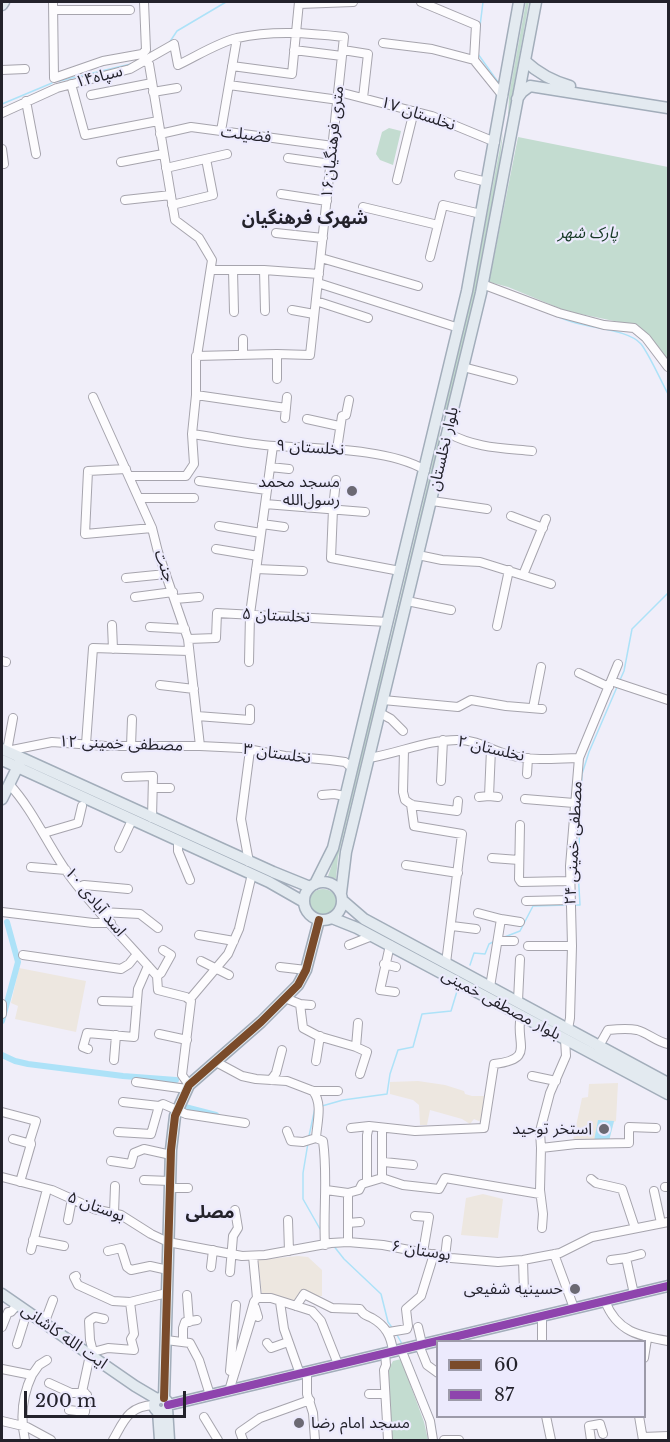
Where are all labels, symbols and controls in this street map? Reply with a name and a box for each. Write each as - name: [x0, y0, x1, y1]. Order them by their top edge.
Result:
- street label: سپاه۱۴: [73, 62, 125, 92]
- street label: ۱۶متری فرهنگیان: [318, 85, 348, 199]
- street label: نخلستان ۱۷: [378, 93, 458, 135]
- street label: فضیلت: [220, 122, 272, 148]
- district label: شهرک فرهنگیان: [242, 208, 368, 230]
- park label: پارک شهر: [558, 223, 618, 243]
- street label: بلوار نخلستان: [425, 405, 463, 493]
- street label: نخلستان ۹: [275, 436, 345, 460]
- place label: مسجد محمد رسول‌الله: [258, 472, 340, 510]
- marker: مسجد محمد رسول‌الله: [345, 484, 359, 498]
- street label: جنت: [149, 547, 179, 585]
- street label: نخلستان ۵: [241, 605, 311, 627]
- street label: مصطفی خمینی ۱۲: [59, 732, 183, 756]
- street label: نخلستان ۲: [456, 732, 526, 766]
- street label: نخلستان ۳: [242, 740, 312, 768]
- street label: مصطفی خمینی ۲۴: [561, 781, 587, 905]
- street label: اسد آبادی ۱۰: [60, 863, 130, 941]
- street label: بلوار مصطفی خمینی: [438, 966, 564, 1044]
- place label: استخر توحید: [512, 1119, 592, 1139]
- marker: استخر توحید: [597, 1122, 611, 1136]
- street label: بوستان ۵: [65, 1188, 127, 1226]
- district label: مصلی: [185, 1202, 235, 1224]
- street label: بوستان ۶: [390, 1237, 452, 1265]
- place label: حسینیه شفیعی: [464, 1279, 563, 1299]
- marker: حسینیه شفیعی: [568, 1282, 582, 1296]
- street label: ایت الله کاشانی: [17, 1300, 111, 1374]
- legend: [436, 1340, 646, 1418]
- text: 60: [494, 1354, 518, 1376]
- scale bar: [27, 1379, 189, 1417]
- text: 87: [494, 1384, 514, 1406]
- text: 200 m: [35, 1390, 96, 1412]
- place label: مسجد امام رضا: [311, 1413, 410, 1433]
- marker: مسجد امام رضا: [292, 1416, 306, 1430]

